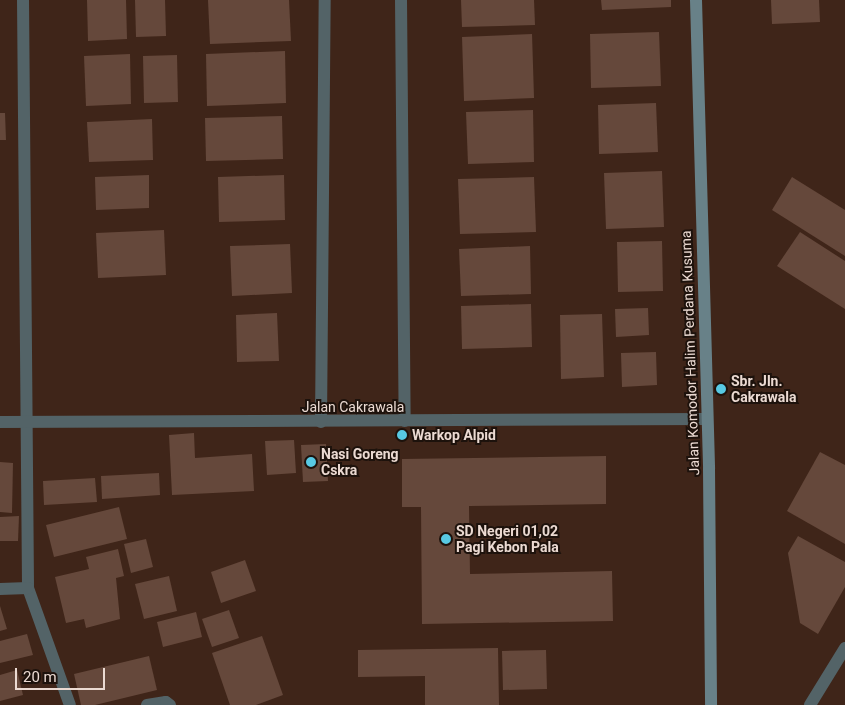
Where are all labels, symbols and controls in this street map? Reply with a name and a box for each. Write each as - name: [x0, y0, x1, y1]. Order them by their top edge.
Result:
- street label: Jalan Komodor Halim Perdana Kusuma: [677, 230, 703, 476]
- place label: Sbr. Jln. Cakrawala: [731, 373, 796, 406]
- marker: Sbr. Jln. Cakrawala: [715, 383, 727, 395]
- street label: Jalan Cakrawala: [302, 399, 404, 415]
- place label: Warkop Alpid: [412, 427, 496, 443]
- marker: Warkop Alpid: [396, 429, 408, 441]
- place label: Nasi Goreng Cskra: [321, 446, 399, 478]
- marker: Nasi Goreng Cskra: [305, 456, 317, 468]
- place label: SD Negeri 01,02 Pagi Kebon Pala: [456, 523, 559, 556]
- marker: SD Negeri 01,02 Pagi Kebon Pala: [440, 533, 452, 545]
- scale bar: [18, 658, 108, 690]
- text: 20 m: [23, 668, 57, 686]

